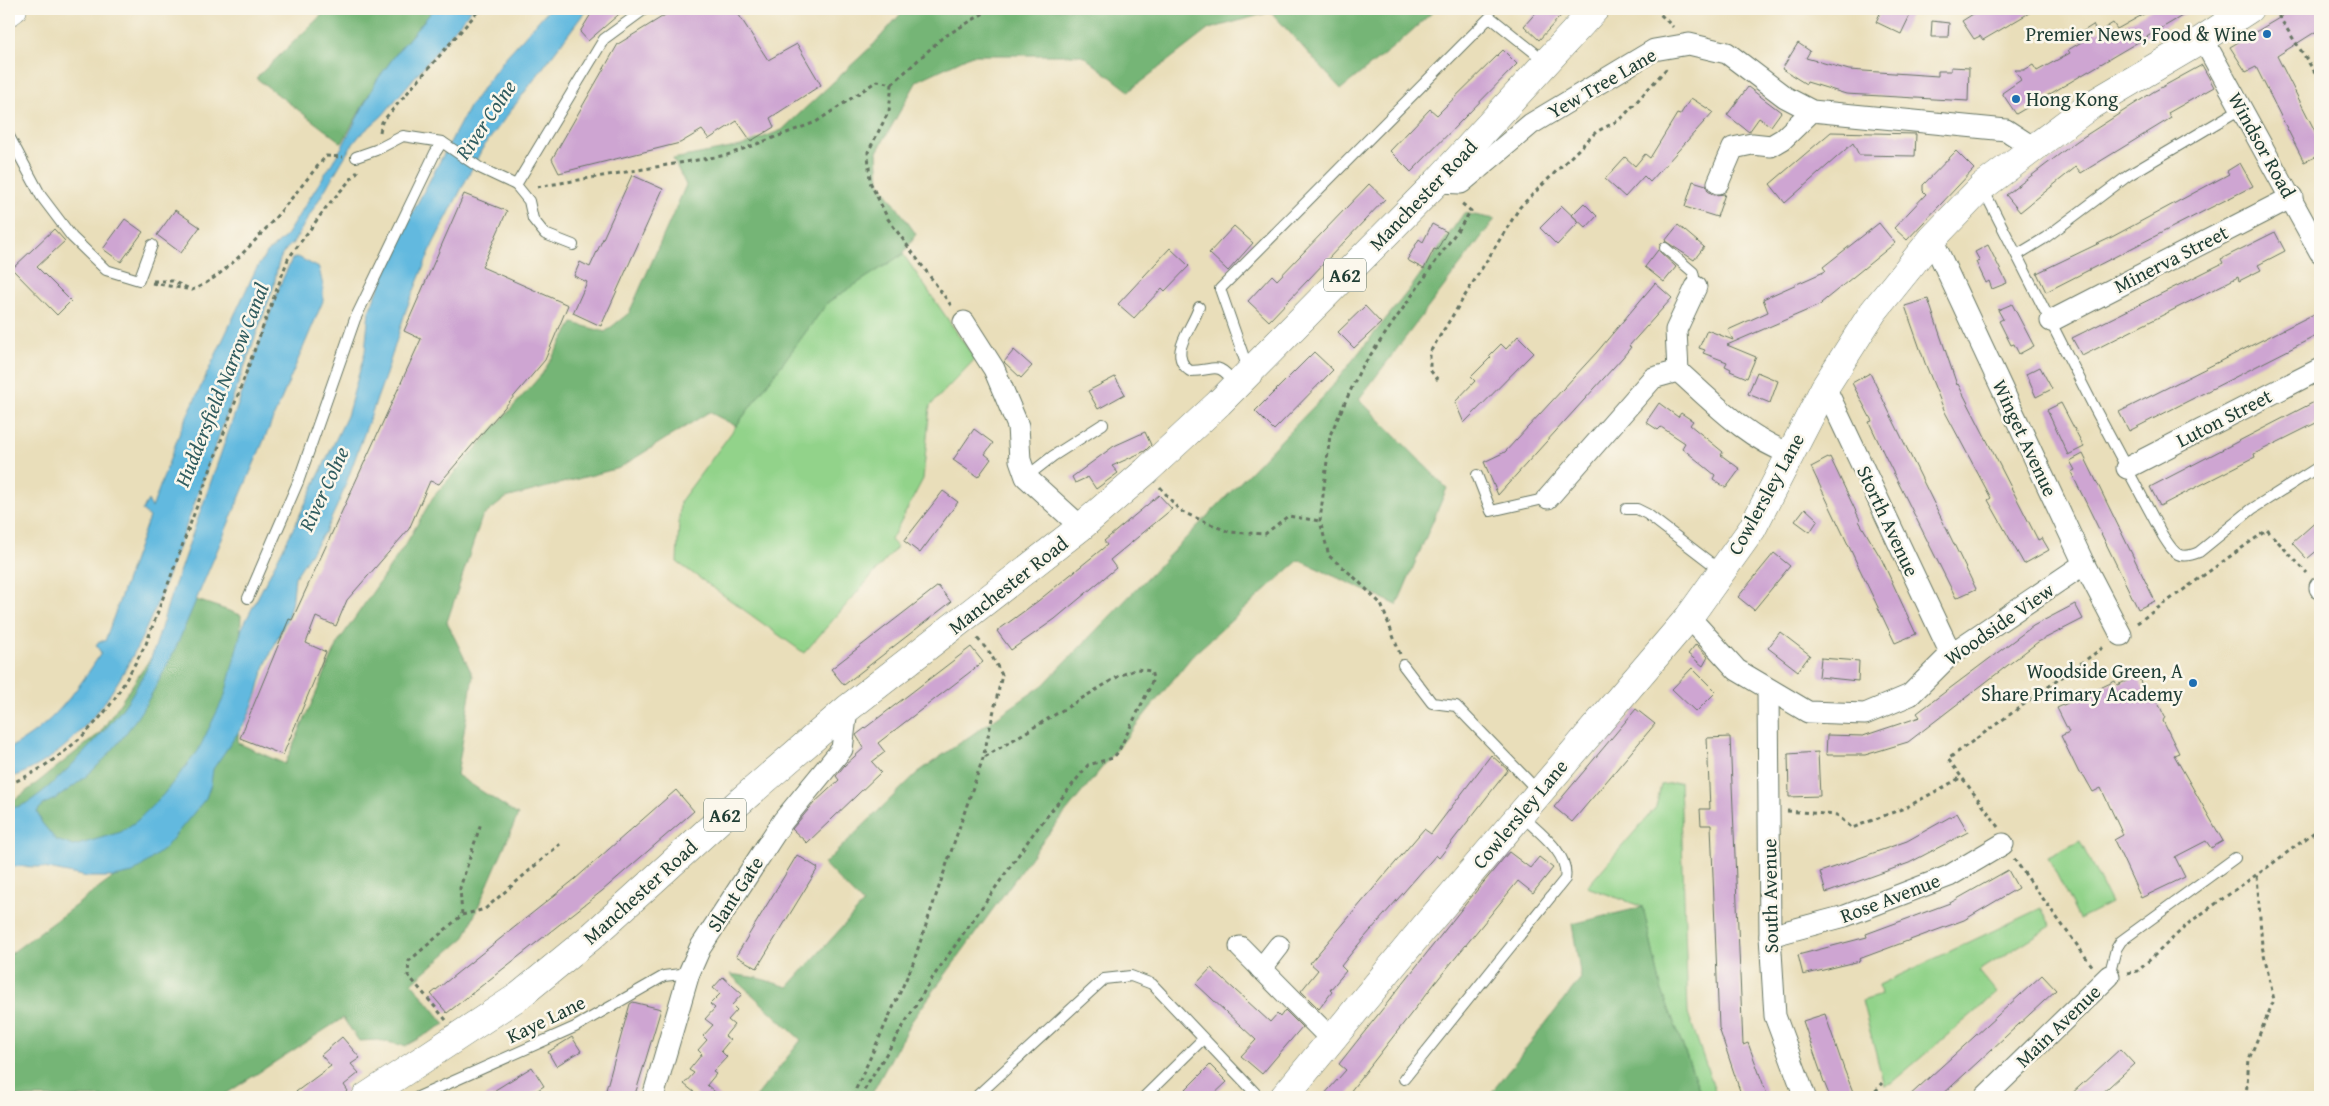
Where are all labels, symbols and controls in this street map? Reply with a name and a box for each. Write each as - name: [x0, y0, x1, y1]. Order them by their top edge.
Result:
- place label: Premier News, Food & Wine: [2025, 19, 2257, 48]
- marker: Premier News, Food & Wine: [2261, 28, 2273, 40]
- street label: Yew Tree Lane: [1542, 40, 1661, 125]
- water label: River Colne: [447, 74, 524, 167]
- place label: Hong Kong: [2026, 84, 2118, 113]
- street label: Windsor Road: [2221, 86, 2304, 203]
- marker: Hong Kong: [2010, 93, 2022, 105]
- street label: Manchester Road: [1362, 132, 1484, 257]
- street label: Minerva Street: [2109, 217, 2233, 300]
- road number: A62: [1324, 258, 1366, 292]
- water label: Huddersfield Narrow Canal: [166, 278, 277, 492]
- street label: Winget Avenue: [1986, 375, 2065, 501]
- street label: Luton Street: [2171, 381, 2277, 454]
- street label: Cowlersley Lane: [1720, 428, 1811, 560]
- water label: River Colne: [290, 441, 357, 537]
- street label: Storth Avenue: [1850, 461, 1927, 581]
- street label: Manchester Road: [942, 528, 1074, 641]
- street label: Woodside View: [1938, 575, 2060, 672]
- place label: Woodside Green, A Share Primary Academy: [1981, 656, 2183, 708]
- marker: Woodside Green, A Share Primary Academy: [2187, 677, 2199, 689]
- street label: Cowlersley Lane: [1465, 753, 1574, 875]
- road number: A62: [704, 798, 746, 832]
- street label: Manchester Road: [576, 832, 704, 951]
- street label: South Avenue: [1754, 838, 1785, 954]
- street label: Slant Gate: [699, 850, 770, 937]
- street label: Rose Avenue: [1836, 865, 1944, 930]
- street label: Main Avenue: [2009, 978, 2107, 1074]
- street label: Kaye Lane: [501, 987, 590, 1050]

